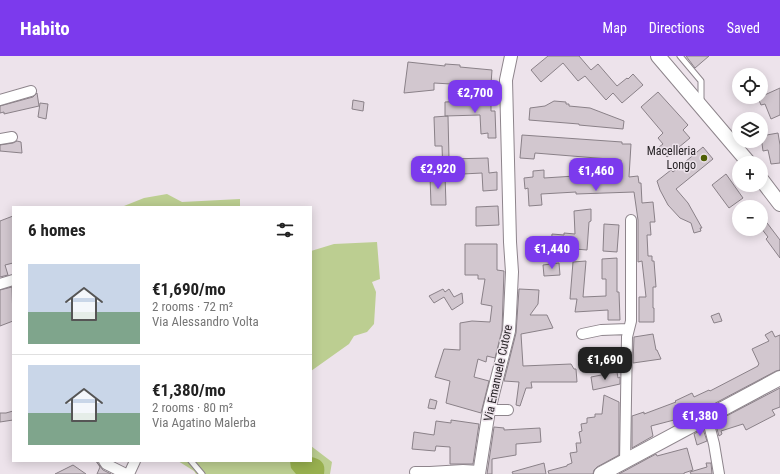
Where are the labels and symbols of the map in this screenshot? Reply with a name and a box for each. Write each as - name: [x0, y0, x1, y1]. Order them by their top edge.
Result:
- pin: €2,700: [442, 80, 508, 114]
- place label: Macelleria Longo: [647, 144, 696, 172]
- marker: Macelleria Longo: [699, 153, 709, 163]
- pin: €2,920: [405, 156, 471, 190]
- pin: €1,460: [563, 158, 629, 192]
- pin: €1,440: [519, 236, 585, 270]
- street label: Via Emanuele Cutore: [481, 323, 515, 423]
- pin: €1,690: [572, 347, 638, 381]
- pin: €1,380: [667, 403, 733, 437]

